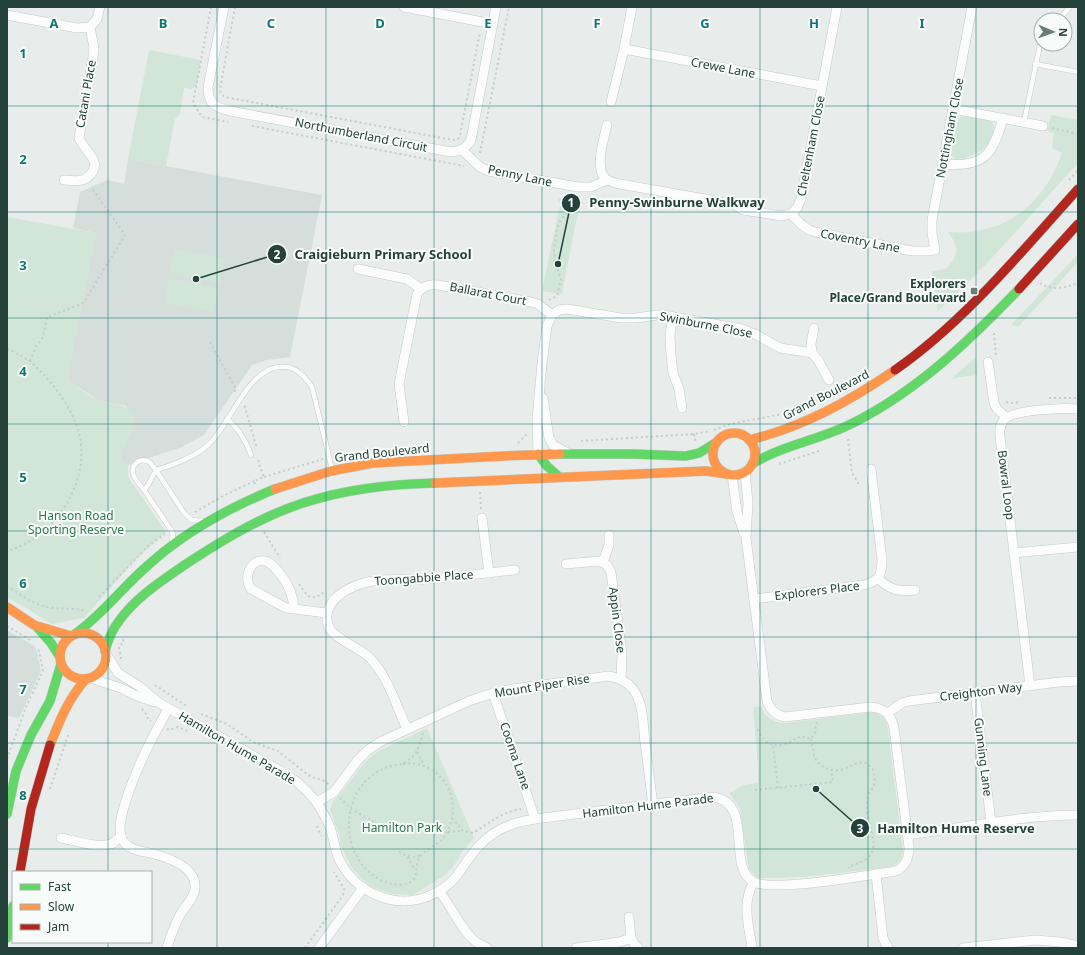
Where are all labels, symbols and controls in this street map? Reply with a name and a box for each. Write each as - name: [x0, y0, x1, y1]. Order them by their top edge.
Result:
- north arrow: [1033, 12, 1073, 52]
- text: A: [50, 14, 59, 32]
- text: B: [159, 14, 167, 32]
- text: C: [267, 14, 275, 32]
- text: D: [375, 14, 385, 32]
- text: E: [484, 14, 492, 32]
- text: F: [593, 14, 601, 32]
- text: G: [700, 14, 710, 32]
- text: H: [809, 14, 819, 32]
- text: I: [919, 14, 925, 32]
- text: N: [1056, 28, 1071, 37]
- text: 1: [19, 44, 27, 62]
- street label: Crewe Lane: [689, 53, 757, 82]
- street label: Catani Place: [71, 58, 100, 129]
- street label: Nottingham Close: [931, 76, 968, 180]
- street label: Cheltenham Close: [792, 94, 829, 198]
- street label: Northumberland Circuit: [293, 113, 429, 156]
- text: 2: [19, 150, 27, 168]
- street label: Penny Lane: [486, 160, 554, 191]
- callout: Penny-Swinburne Walkway: [561, 190, 773, 215]
- text: Penny-Swinburne Walkway: [589, 193, 765, 211]
- text: 1: [568, 194, 574, 211]
- street label: Coventry Lane: [819, 224, 902, 257]
- callout: Craigieburn Primary School: [267, 242, 480, 267]
- text: Craigieburn Primary School: [294, 245, 472, 263]
- text: 2: [274, 246, 281, 263]
- text: 3: [19, 256, 27, 274]
- place label: Explorers Place/Grand Boulevard: [829, 275, 966, 306]
- street label: Ballarat Court: [448, 278, 529, 309]
- marker: Explorers Place/Grand Boulevard: [969, 286, 979, 296]
- street label: Swinburne Close: [658, 307, 754, 342]
- text: 4: [19, 362, 27, 380]
- street label: Grand Boulevard: [780, 365, 872, 424]
- street label: Grand Boulevard: [334, 439, 430, 466]
- street label: Bowral Loop: [994, 449, 1019, 521]
- text: 5: [19, 468, 27, 486]
- park label: Hanson Road Sporting Reserve: [28, 507, 124, 538]
- street label: Toongabbie Place: [374, 566, 474, 589]
- text: 6: [19, 574, 27, 592]
- street label: Explorers Place: [773, 577, 861, 604]
- street label: Appin Close: [605, 586, 630, 654]
- street label: Mount Piper Rise: [493, 670, 591, 701]
- street label: Creighton Way: [939, 678, 1024, 705]
- text: 7: [19, 680, 27, 698]
- street label: Hamilton Hume Parade: [176, 707, 299, 788]
- street label: Gunning Lane: [970, 717, 997, 798]
- street label: Cooma Lane: [496, 720, 535, 792]
- text: 8: [19, 786, 27, 804]
- street label: Hamilton Hume Parade: [581, 789, 715, 822]
- callout: Hamilton Hume Reserve: [850, 816, 1043, 841]
- park label: Hamilton Park: [362, 819, 443, 836]
- text: Hamilton Hume Reserve: [877, 819, 1035, 837]
- text: 3: [857, 820, 864, 837]
- legend: [12, 871, 152, 943]
- text: Fast: [48, 878, 72, 895]
- text: Slow: [48, 898, 75, 915]
- text: Jam: [47, 918, 69, 935]

